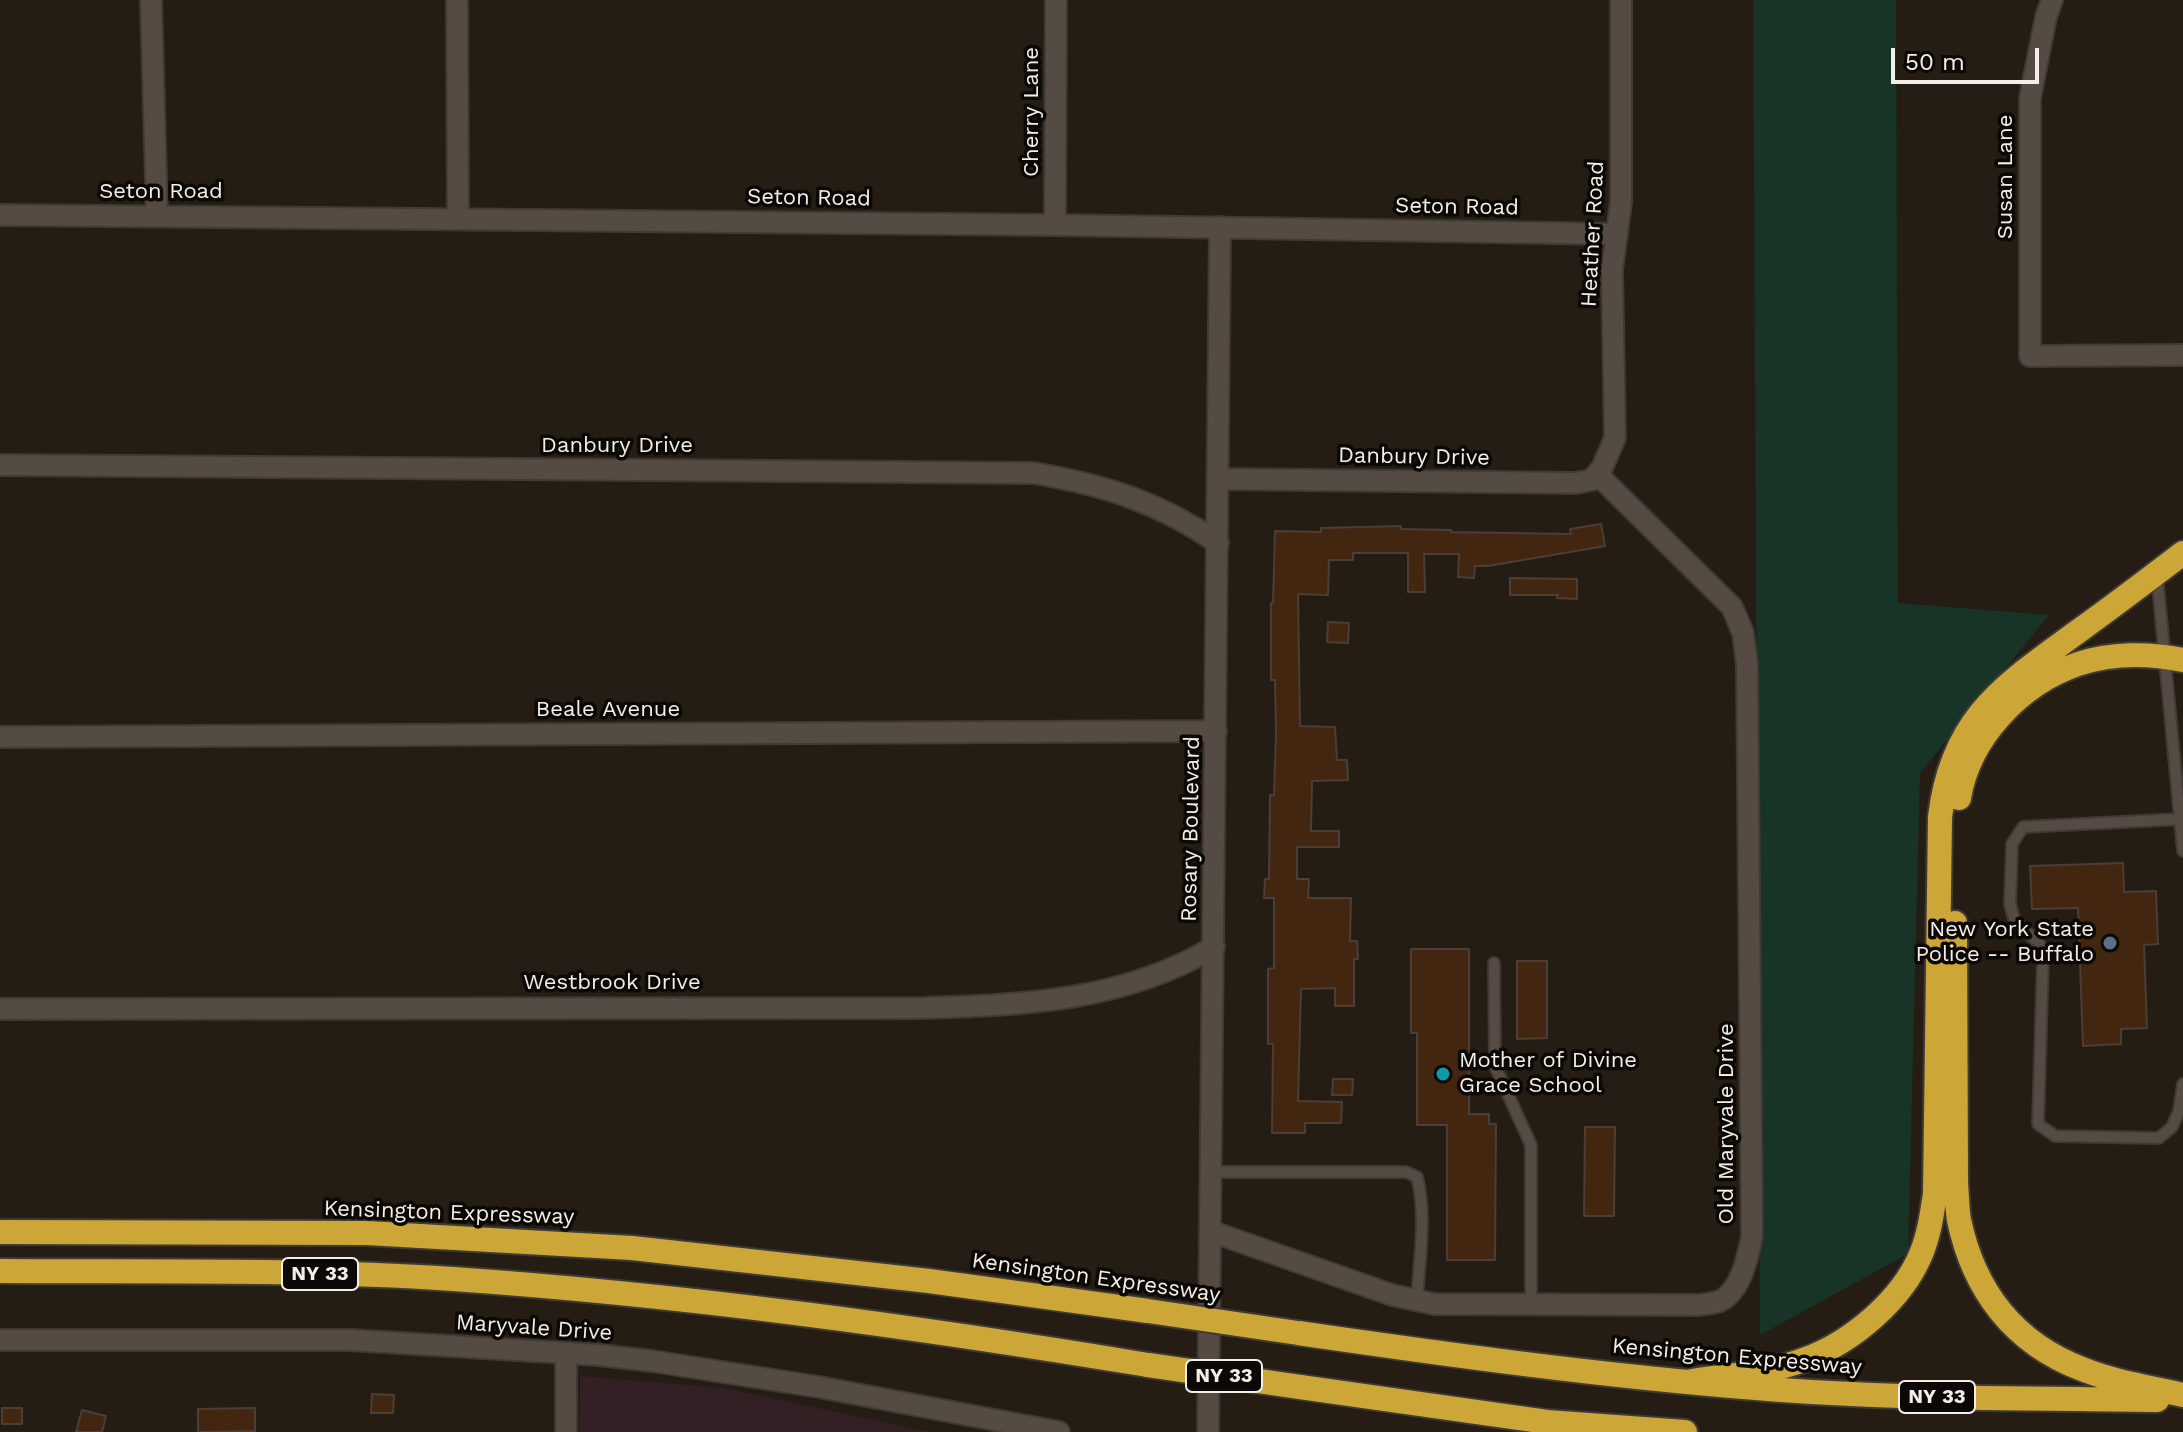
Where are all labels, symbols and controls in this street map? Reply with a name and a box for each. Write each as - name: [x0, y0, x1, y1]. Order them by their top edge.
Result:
- scale bar: [1895, 32, 2043, 82]
- street label: Cherry Lane: [1019, 47, 1045, 177]
- text: 50 m: [1905, 48, 1965, 76]
- street label: Susan Lane: [1993, 115, 2019, 239]
- street label: Heather Road: [1576, 160, 1610, 308]
- street label: Seton Road: [99, 179, 223, 205]
- street label: Seton Road: [747, 184, 871, 212]
- street label: Seton Road: [1395, 193, 1519, 221]
- street label: Danbury Drive: [541, 433, 693, 459]
- street label: Danbury Drive: [1338, 442, 1490, 472]
- street label: Beale Avenue: [536, 697, 680, 723]
- street label: Rosary Boulevard: [1176, 736, 1206, 922]
- place label: New York State Police -- Buffalo: [1916, 917, 2094, 968]
- marker: New York State Police -- Buffalo: [2101, 934, 2119, 952]
- street label: Westbrook Drive: [523, 970, 701, 996]
- street label: Old Maryvale Drive: [1714, 1023, 1740, 1225]
- place label: Mother of Divine Grace School: [1459, 1048, 1637, 1100]
- marker: Mother of Divine Grace School: [1434, 1065, 1452, 1083]
- street label: Kensington Expressway: [323, 1195, 575, 1231]
- street label: Kensington Expressway: [970, 1247, 1222, 1309]
- road number: NY 33: [282, 1258, 358, 1290]
- street label: Maryvale Drive: [455, 1309, 613, 1347]
- street label: Kensington Expressway: [1611, 1333, 1863, 1381]
- road number: NY 33: [1186, 1360, 1262, 1392]
- road number: NY 33: [1899, 1381, 1975, 1413]

